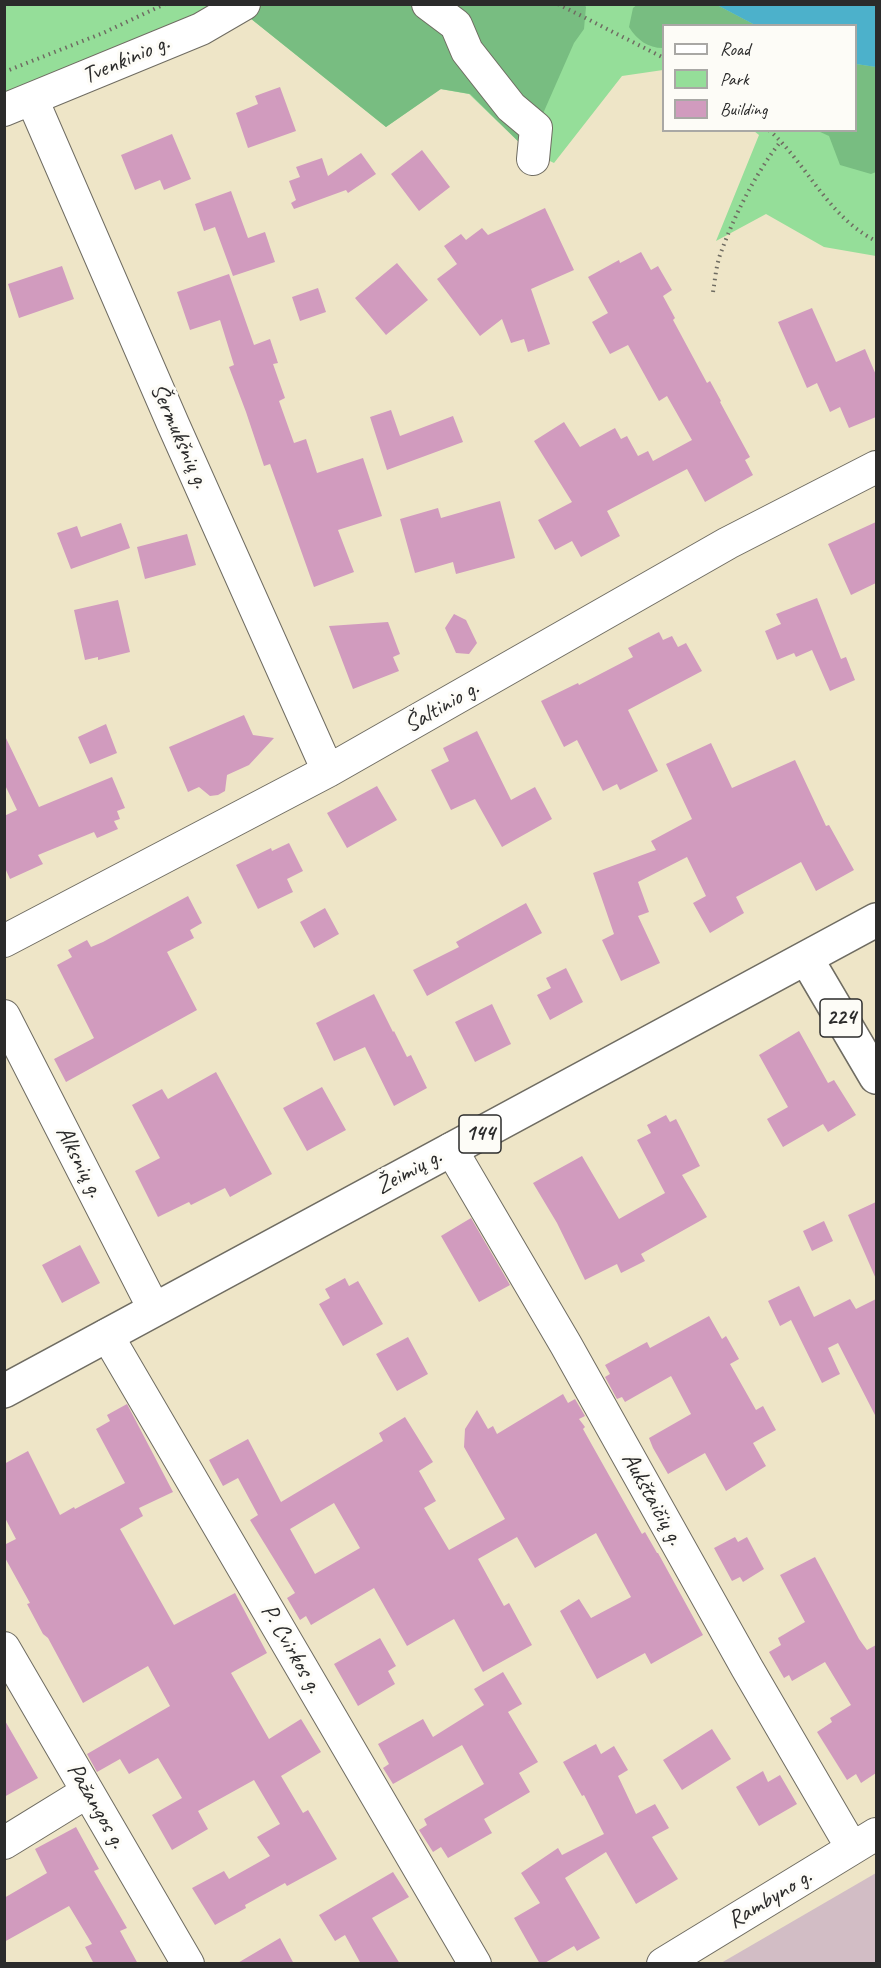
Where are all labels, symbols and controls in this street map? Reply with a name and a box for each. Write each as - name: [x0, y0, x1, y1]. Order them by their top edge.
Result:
- legend: [662, 24, 857, 132]
- street label: Tvenkinio g.: [78, 29, 174, 91]
- text: Road: [720, 38, 750, 60]
- text: Park: [720, 68, 749, 90]
- text: Building: [720, 98, 767, 120]
- street label: Šermukšnių g.: [143, 379, 215, 493]
- street label: Šaltinio g.: [400, 674, 484, 740]
- road number: 224: [820, 999, 862, 1037]
- road number: 144: [459, 1115, 501, 1153]
- street label: Alksnių g.: [49, 1121, 109, 1203]
- street label: Žeimių g.: [371, 1143, 447, 1201]
- street label: Aukštaičių g.: [615, 1448, 689, 1550]
- street label: P. Cvirkos g.: [254, 1599, 328, 1699]
- street label: Pažangos g.: [60, 1758, 132, 1854]
- street label: Rambyno g.: [722, 1863, 818, 1935]

